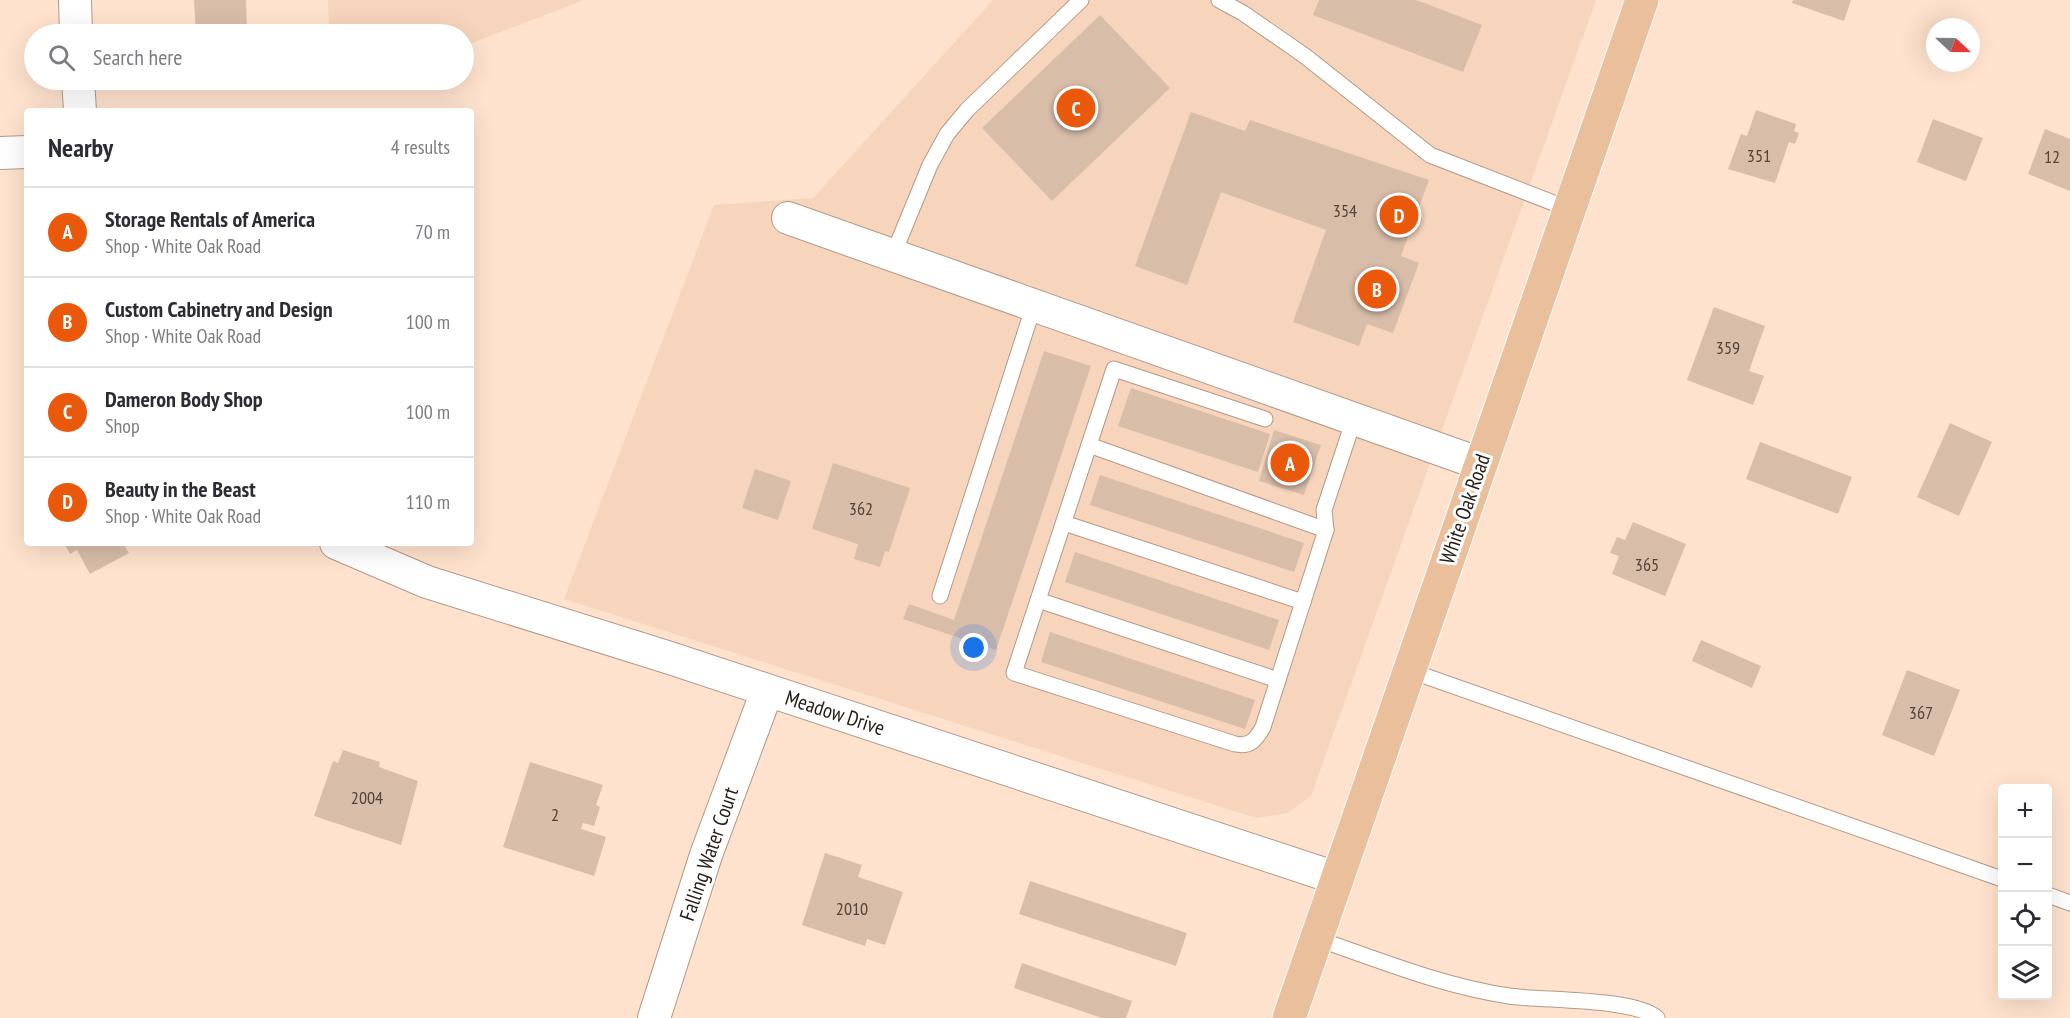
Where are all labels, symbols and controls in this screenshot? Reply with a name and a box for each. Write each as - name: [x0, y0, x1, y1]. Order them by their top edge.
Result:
- north arrow: [1926, 18, 1980, 72]
- search box: [24, 24, 474, 90]
- icon: search: [45, 41, 78, 74]
- text: Search here: [93, 43, 182, 71]
- pin: C: [1056, 86, 1096, 130]
- text: Nearby: [48, 131, 113, 164]
- text: 4 results: [391, 134, 450, 160]
- house number: 351: [1747, 144, 1771, 167]
- house number: 12: [2044, 145, 2060, 168]
- pin: D: [1380, 192, 1418, 238]
- house number: 354: [1333, 199, 1357, 222]
- text: Storage Rentals of America: [105, 205, 315, 233]
- text: A: [62, 219, 73, 245]
- text: 70 m: [415, 219, 450, 245]
- text: Shop · White Oak Road: [105, 233, 261, 259]
- pin: B: [1358, 266, 1396, 312]
- text: Custom Cabinetry and Design: [105, 295, 333, 323]
- text: B: [63, 309, 72, 335]
- text: 100 m: [406, 309, 450, 335]
- text: Shop · White Oak Road: [105, 323, 261, 349]
- house number: 359: [1716, 336, 1740, 359]
- text: Dameron Body Shop: [105, 385, 263, 413]
- text: C: [63, 399, 72, 425]
- text: 100 m: [406, 399, 450, 425]
- text: Shop: [105, 413, 140, 439]
- pin: A: [1270, 440, 1310, 486]
- street label: White Oak Road: [1433, 450, 1496, 567]
- text: Beauty in the Beast: [105, 475, 256, 503]
- text: D: [62, 489, 73, 515]
- text: 110 m: [406, 489, 450, 515]
- house number: 362: [849, 497, 873, 520]
- text: Shop · White Oak Road: [105, 503, 261, 529]
- house number: 365: [1635, 553, 1659, 576]
- your location: [959, 633, 988, 662]
- street label: Meadow Drive: [782, 684, 888, 741]
- house number: 367: [1909, 701, 1933, 724]
- street label: Falling Water Court: [673, 783, 744, 924]
- map controls: [1998, 784, 2052, 1000]
- button: +: [1998, 784, 2052, 838]
- house number: 2004: [351, 786, 383, 809]
- house number: 2: [551, 803, 559, 826]
- button: −: [1998, 838, 2052, 892]
- button: locate: [1998, 892, 2052, 946]
- house number: 2010: [836, 897, 868, 920]
- button: layers: [1998, 946, 2052, 1000]

